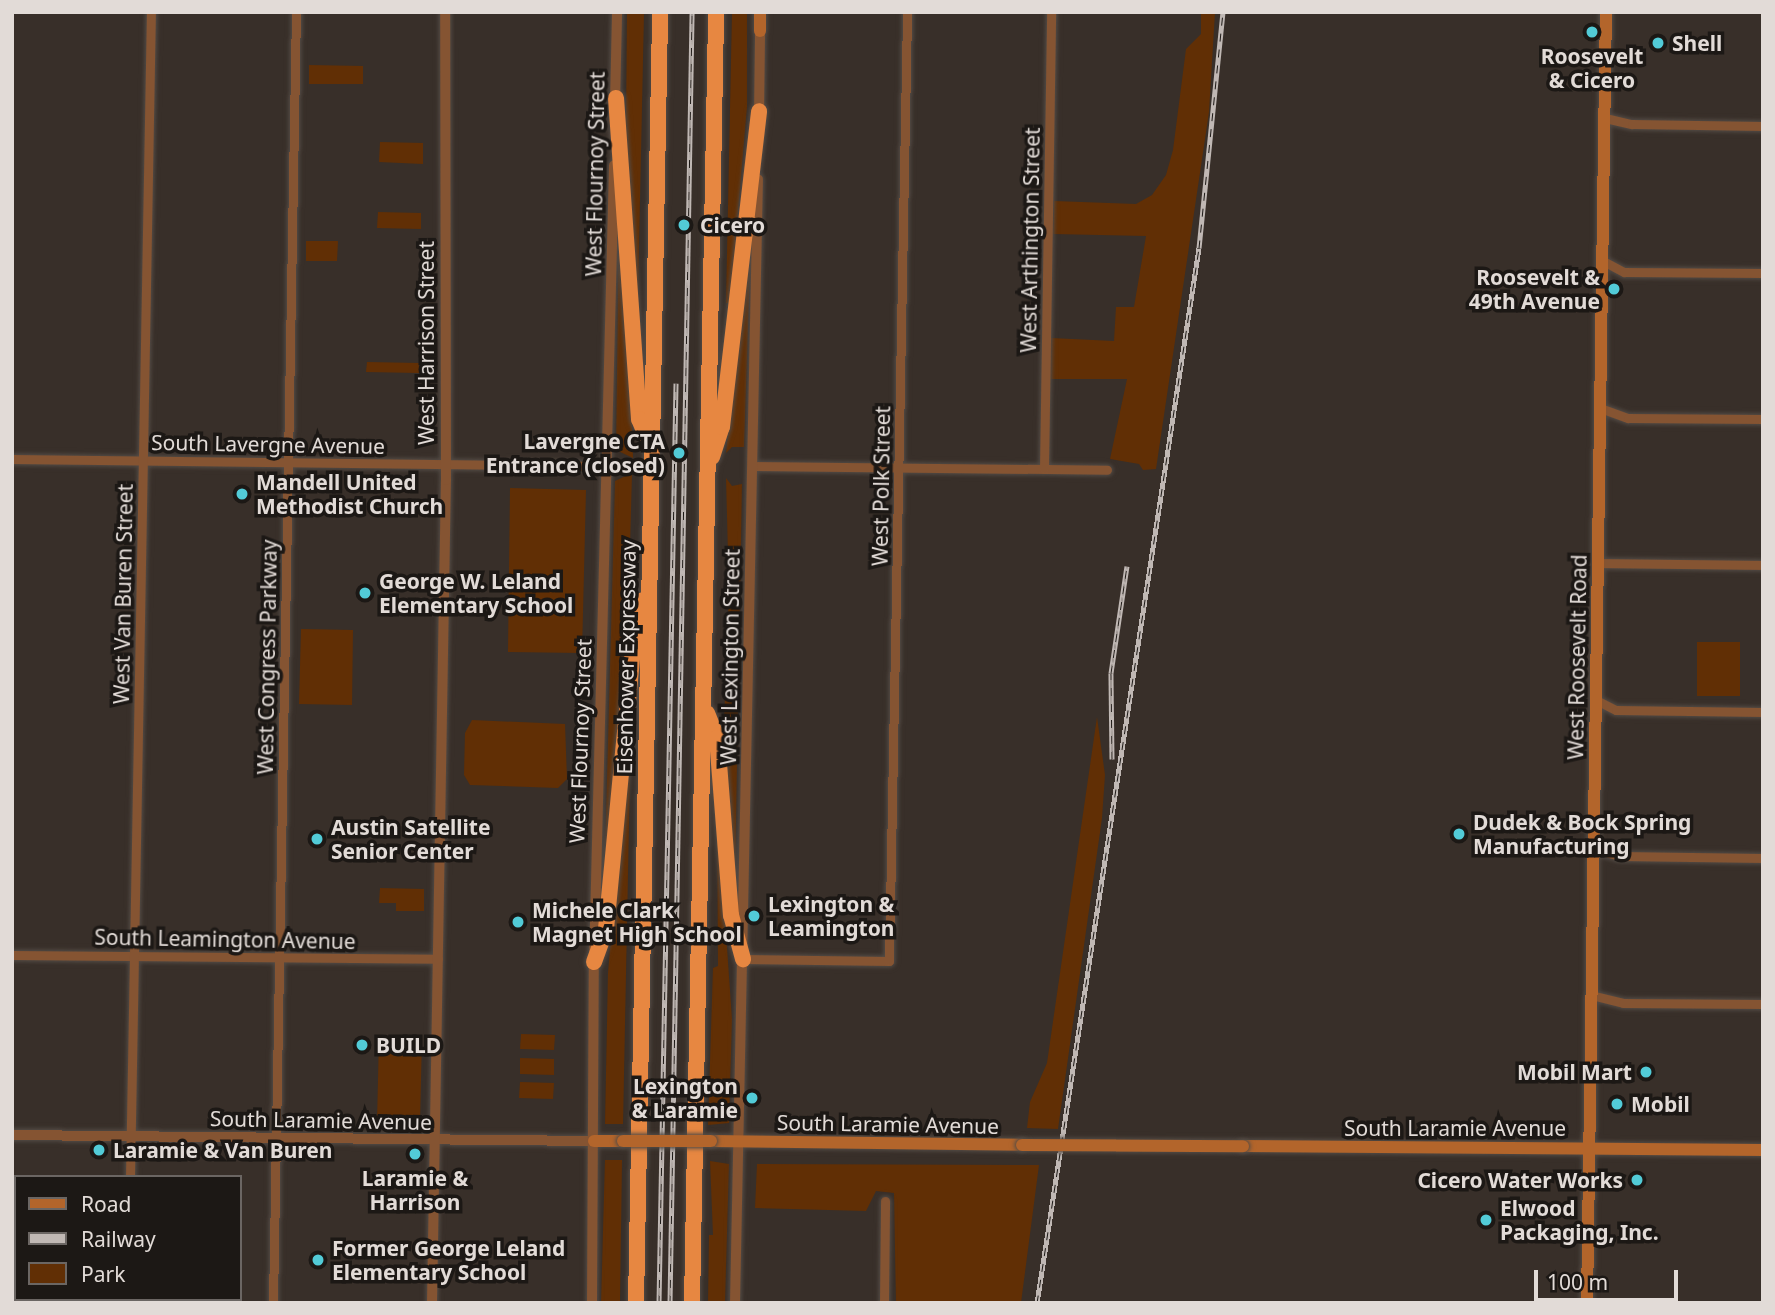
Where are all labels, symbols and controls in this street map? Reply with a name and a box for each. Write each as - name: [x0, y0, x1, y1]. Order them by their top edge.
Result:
- marker: Roosevelt & Cicero: [1584, 24, 1600, 40]
- place label: Shell: [1672, 30, 1722, 56]
- marker: Shell: [1650, 35, 1666, 51]
- place label: Roosevelt & Cicero: [1541, 43, 1643, 93]
- street label: West Flournoy Street: [581, 71, 609, 277]
- street label: West Arthington Street: [1015, 127, 1045, 353]
- place label: Cicero: [700, 212, 765, 238]
- marker: Cicero: [674, 215, 694, 235]
- street label: West Harrison Street: [413, 241, 439, 445]
- place label: Roosevelt & 49th Avenue: [1469, 264, 1600, 314]
- marker: Roosevelt & 49th Avenue: [1606, 281, 1622, 297]
- street label: West Polk Street: [867, 406, 895, 566]
- place label: Lavergne CTA Entrance (closed): [486, 428, 665, 478]
- street label: South Lavergne Avenue: [151, 429, 385, 459]
- marker: Lavergne CTA Entrance (closed): [671, 445, 687, 461]
- place label: Mandell United Methodist Church: [256, 469, 443, 519]
- street label: West Van Buren Street: [108, 484, 138, 704]
- marker: Mandell United Methodist Church: [234, 486, 250, 502]
- street label: West Congress Parkway: [252, 539, 282, 775]
- street label: Eisenhower Expressway: [611, 539, 641, 775]
- street label: West Lexington Street: [716, 549, 744, 765]
- street label: West Roosevelt Road: [1563, 554, 1591, 760]
- place label: George W. Leland Elementary School: [379, 568, 573, 618]
- marker: George W. Leland Elementary School: [357, 585, 373, 601]
- street label: West Flournoy Street: [564, 638, 596, 844]
- place label: Dudek & Bock Spring Manufacturing: [1473, 809, 1691, 859]
- place label: Austin Satellite Senior Center: [331, 814, 490, 864]
- marker: Dudek & Bock Spring Manufacturing: [1451, 826, 1467, 842]
- marker: Austin Satellite Senior Center: [309, 831, 325, 847]
- place label: Lexington & Leamington: [768, 891, 894, 941]
- place label: Michele Clark Magnet High School: [532, 897, 742, 947]
- marker: Lexington & Leamington: [746, 908, 762, 924]
- marker: Michele Clark Magnet High School: [510, 914, 526, 930]
- street label: South Leamington Avenue: [94, 924, 356, 954]
- place label: BUILD: [376, 1032, 441, 1058]
- marker: BUILD: [354, 1037, 370, 1053]
- place label: Mobil Mart: [1517, 1059, 1632, 1085]
- marker: Mobil Mart: [1638, 1064, 1654, 1080]
- place label: Lexington & Laramie: [632, 1073, 738, 1123]
- marker: Lexington & Laramie: [744, 1090, 760, 1106]
- place label: Mobil: [1631, 1091, 1690, 1117]
- marker: Mobil: [1609, 1096, 1625, 1112]
- street label: South Laramie Avenue: [210, 1105, 432, 1135]
- street label: South Laramie Avenue: [777, 1109, 999, 1139]
- street label: South Laramie Avenue: [1344, 1115, 1566, 1141]
- place label: Laramie & Van Buren: [113, 1137, 333, 1163]
- marker: Laramie & Van Buren: [91, 1142, 107, 1158]
- marker: Laramie & Harrison: [407, 1146, 423, 1162]
- place label: Laramie & Harrison: [362, 1165, 468, 1215]
- place label: Cicero Water Works: [1417, 1167, 1623, 1193]
- marker: Cicero Water Works: [1629, 1172, 1645, 1188]
- legend: [14, 1175, 242, 1301]
- text: Road: [81, 1190, 131, 1218]
- place label: Elwood Packaging, Inc.: [1500, 1195, 1659, 1245]
- marker: Elwood Packaging, Inc.: [1478, 1212, 1494, 1228]
- text: Railway: [81, 1225, 156, 1253]
- place label: Former George Leland Elementary School: [332, 1235, 565, 1285]
- marker: Former George Leland Elementary School: [310, 1252, 326, 1268]
- scale bar: [1537, 1256, 1680, 1300]
- text: Park: [81, 1260, 125, 1288]
- text: 100 m: [1547, 1268, 1608, 1296]

